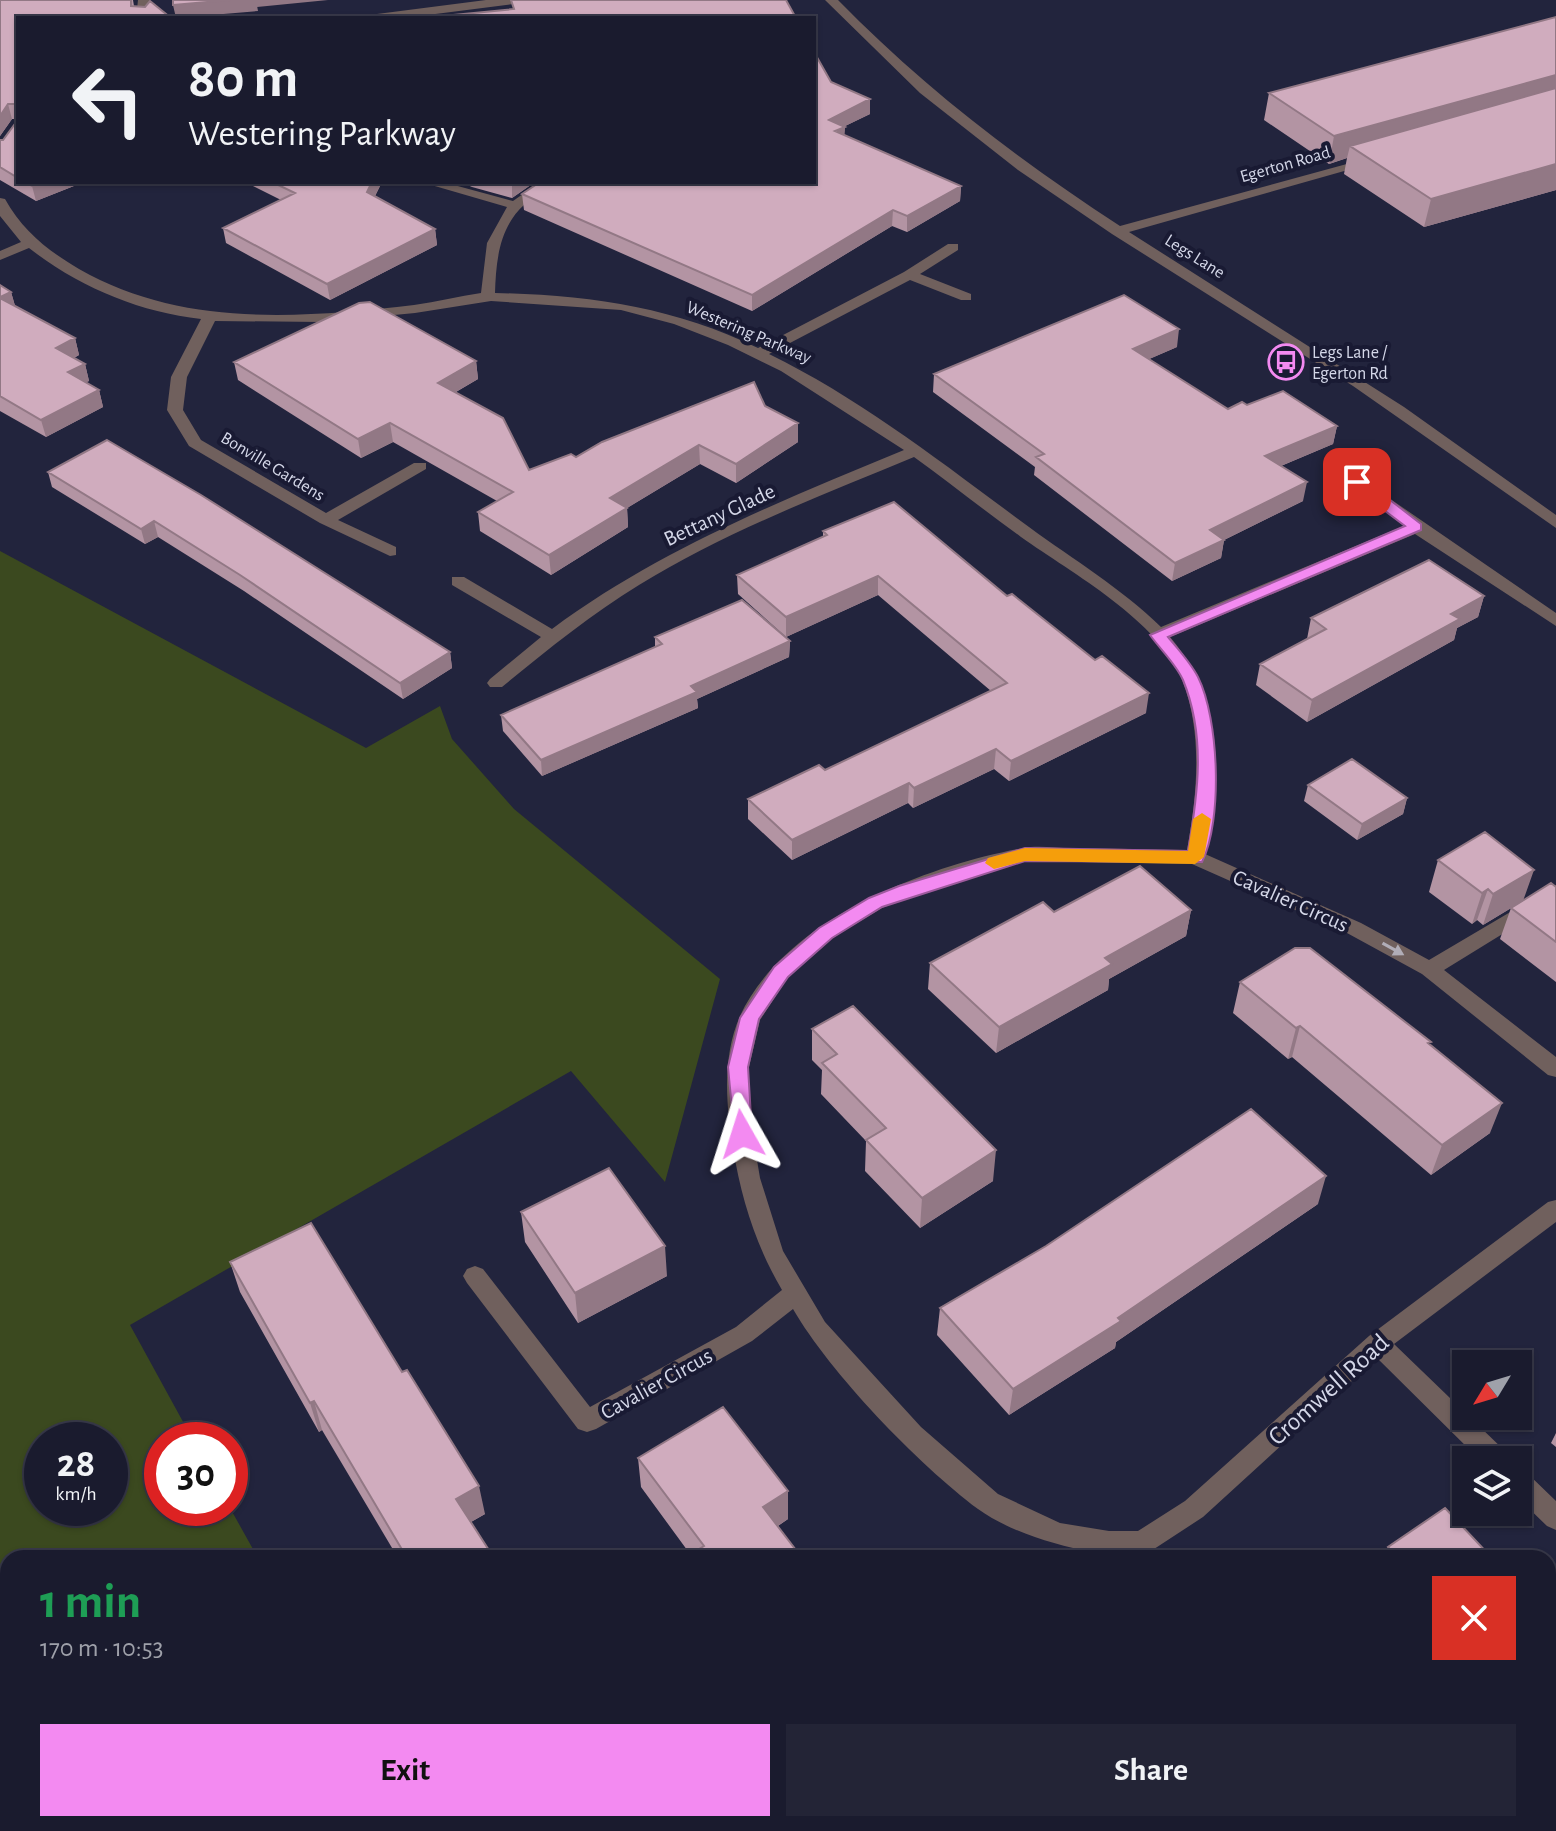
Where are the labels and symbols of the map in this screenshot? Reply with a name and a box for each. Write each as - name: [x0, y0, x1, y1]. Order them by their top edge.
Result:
- street label: Egerton Road: [1238, 143, 1332, 186]
- street label: Legs Lane: [1161, 231, 1228, 282]
- street label: Westering Parkway: [683, 298, 814, 367]
- bus stop icon: Legs Lane / Egerton Rd: [1267, 343, 1305, 381]
- place label: Legs Lane / Egerton Rd: [1312, 344, 1388, 383]
- street label: Bonville Gardens: [218, 429, 327, 505]
- pin: [1323, 448, 1391, 516]
- street label: Bettany Glade: [660, 480, 778, 550]
- street label: Cavalier Circus: [1230, 866, 1352, 936]
- one-way arrow: [1382, 942, 1404, 956]
- position arrow: [700, 1092, 784, 1176]
- street label: Cromwell Road: [1263, 1329, 1394, 1450]
- street label: Cavalier Circus: [597, 1344, 716, 1423]
- north arrow: [1452, 1350, 1532, 1430]
- speed limit sign: 30: [144, 1422, 248, 1526]

